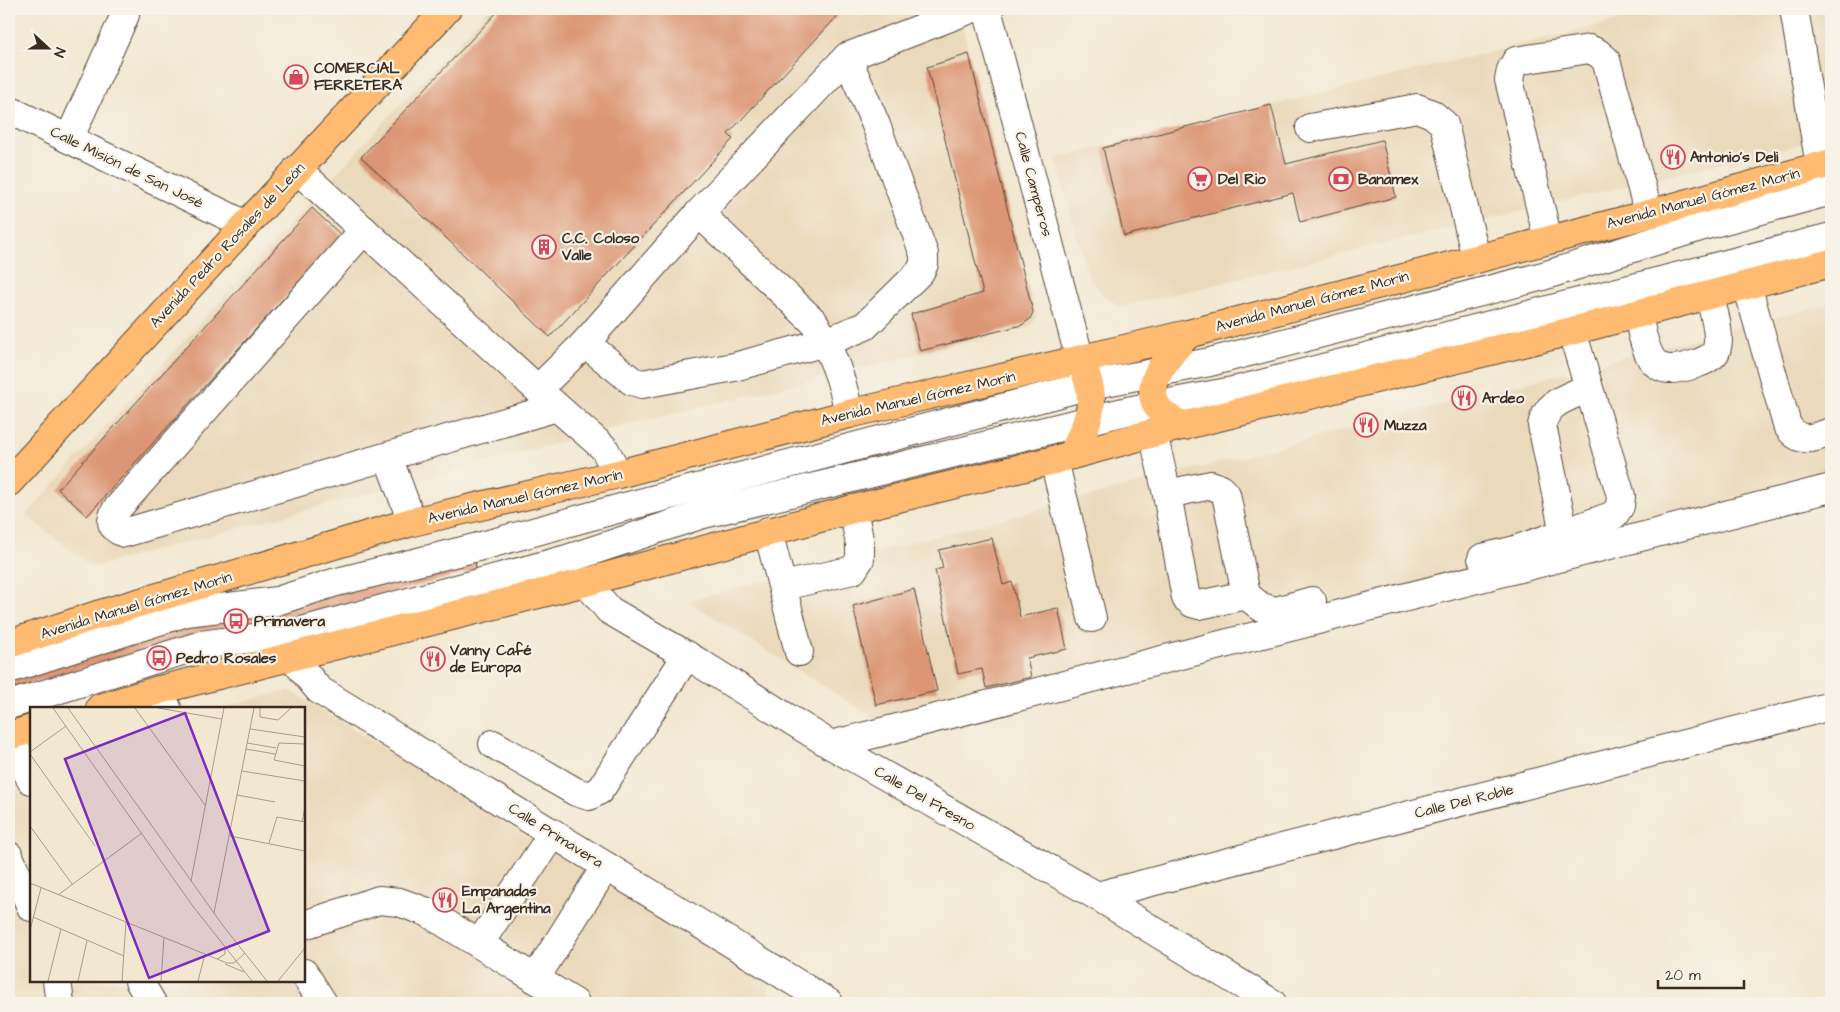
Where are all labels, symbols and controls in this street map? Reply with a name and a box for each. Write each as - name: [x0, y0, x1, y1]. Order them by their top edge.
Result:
- north arrow: [22, 22, 72, 72]
- text: N: [48, 45, 70, 60]
- place label: COMERCIAL FERRETERA: [314, 58, 402, 96]
- shop icon: COMERCIAL FERRETERA: [283, 64, 309, 90]
- street label: Calle Misión de San José: [47, 121, 207, 214]
- street label: Calle Camperos: [1009, 129, 1058, 239]
- restaurant icon: Antonio's Deli: [1660, 144, 1686, 170]
- place label: Antonio's Deli: [1690, 147, 1779, 168]
- street label: Avenida Pedro Rosales de León: [145, 158, 310, 333]
- street label: Avenida Manuel Gómez Morín: [1604, 162, 1803, 234]
- supermarket icon: Del Rio: [1187, 166, 1213, 192]
- bank icon: Banamex: [1328, 166, 1354, 192]
- place label: Del Rio: [1218, 169, 1266, 190]
- place label: Banamex: [1358, 169, 1419, 190]
- place label: C.C. Coloso Valle: [561, 228, 640, 266]
- building icon: C.C. Coloso Valle: [531, 234, 557, 260]
- street label: Avenida Manuel Gómez Morín: [1213, 265, 1412, 337]
- street label: Avenida Manuel Gómez Morín: [819, 366, 1018, 431]
- restaurant icon: Ardeo: [1451, 385, 1477, 411]
- place label: Ardeo: [1482, 388, 1525, 409]
- restaurant icon: Muzza: [1353, 412, 1379, 438]
- place label: Muzza: [1384, 415, 1427, 436]
- street label: Avenida Manuel Gómez Morín: [426, 464, 625, 529]
- street label: Avenida Manuel Gómez Morín: [38, 566, 235, 645]
- bus stop icon: Primavera: [223, 608, 249, 634]
- place label: Primavera: [254, 611, 326, 632]
- place label: Vanny Café de Europa: [449, 640, 532, 678]
- bus stop icon: Pedro Rosales: [146, 645, 172, 671]
- restaurant icon: Vanny Café de Europa: [420, 646, 446, 672]
- place label: Pedro Rosales: [176, 648, 277, 669]
- inset map: [30, 707, 305, 982]
- street label: Calle Del Fresno: [870, 761, 980, 836]
- street label: Calle Del Roble: [1412, 779, 1516, 824]
- street label: Calle Primavera: [504, 798, 608, 873]
- place label: Empanadas La Argentina: [462, 881, 551, 921]
- restaurant icon: Empanadas La Argentina: [432, 887, 458, 913]
- scale bar: [1658, 957, 1744, 989]
- text: 20 m: [1665, 965, 1701, 986]

